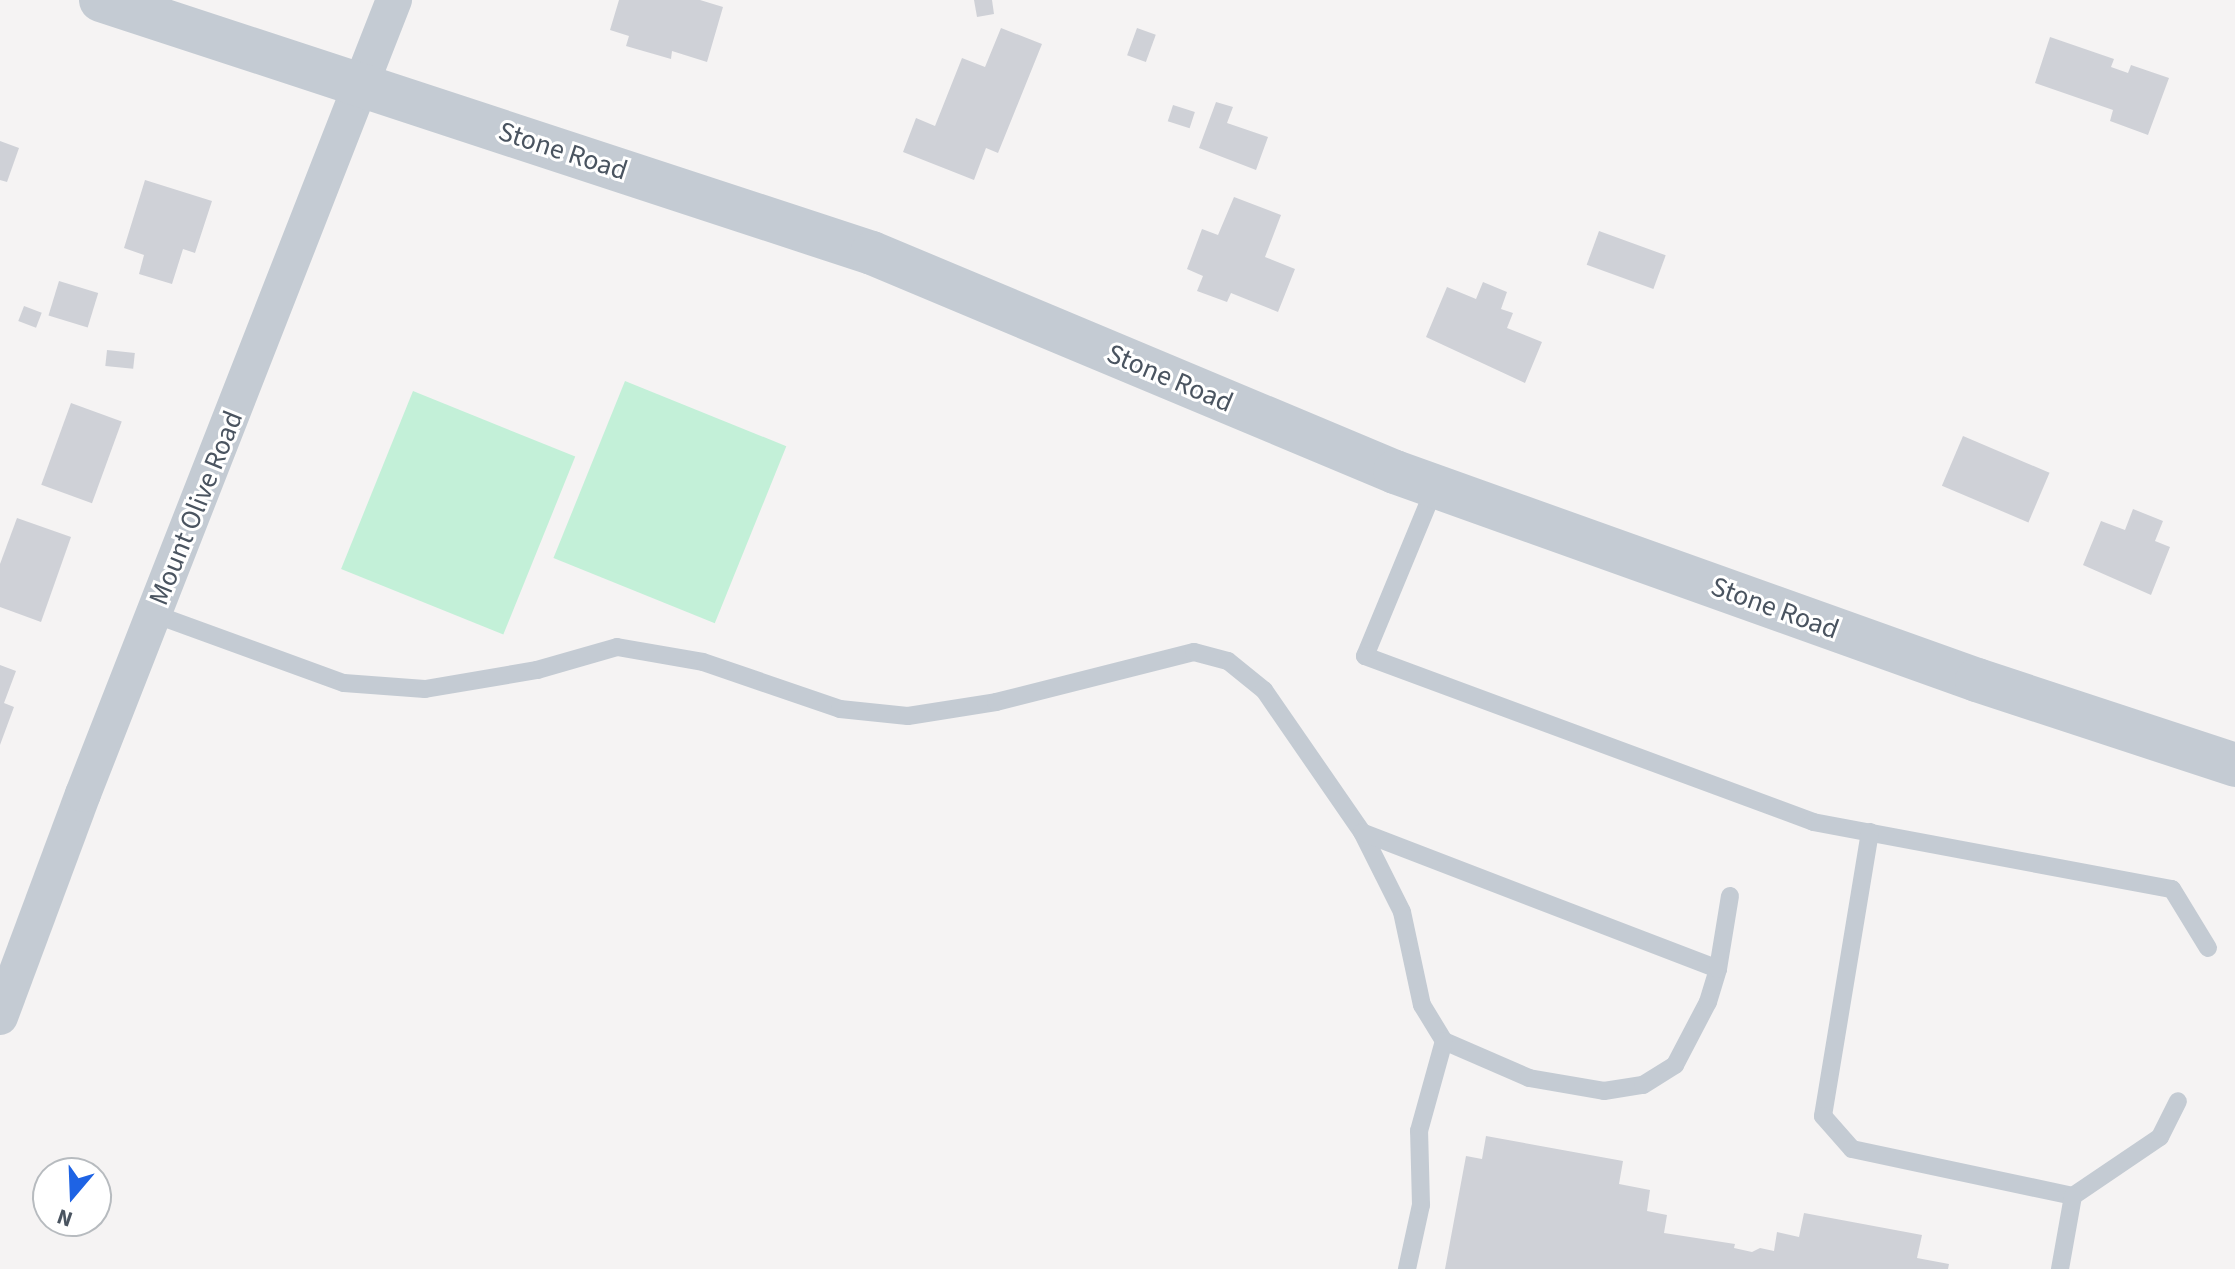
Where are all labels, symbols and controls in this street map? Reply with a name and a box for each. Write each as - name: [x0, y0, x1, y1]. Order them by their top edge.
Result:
- street label: Stone Road: [494, 114, 632, 188]
- street label: Stone Road: [1102, 336, 1238, 420]
- street label: Mount Olive Road: [142, 406, 250, 610]
- street label: Stone Road: [1707, 569, 1843, 647]
- north arrow: [32, 1157, 112, 1237]
- text: N: [53, 1200, 77, 1235]

